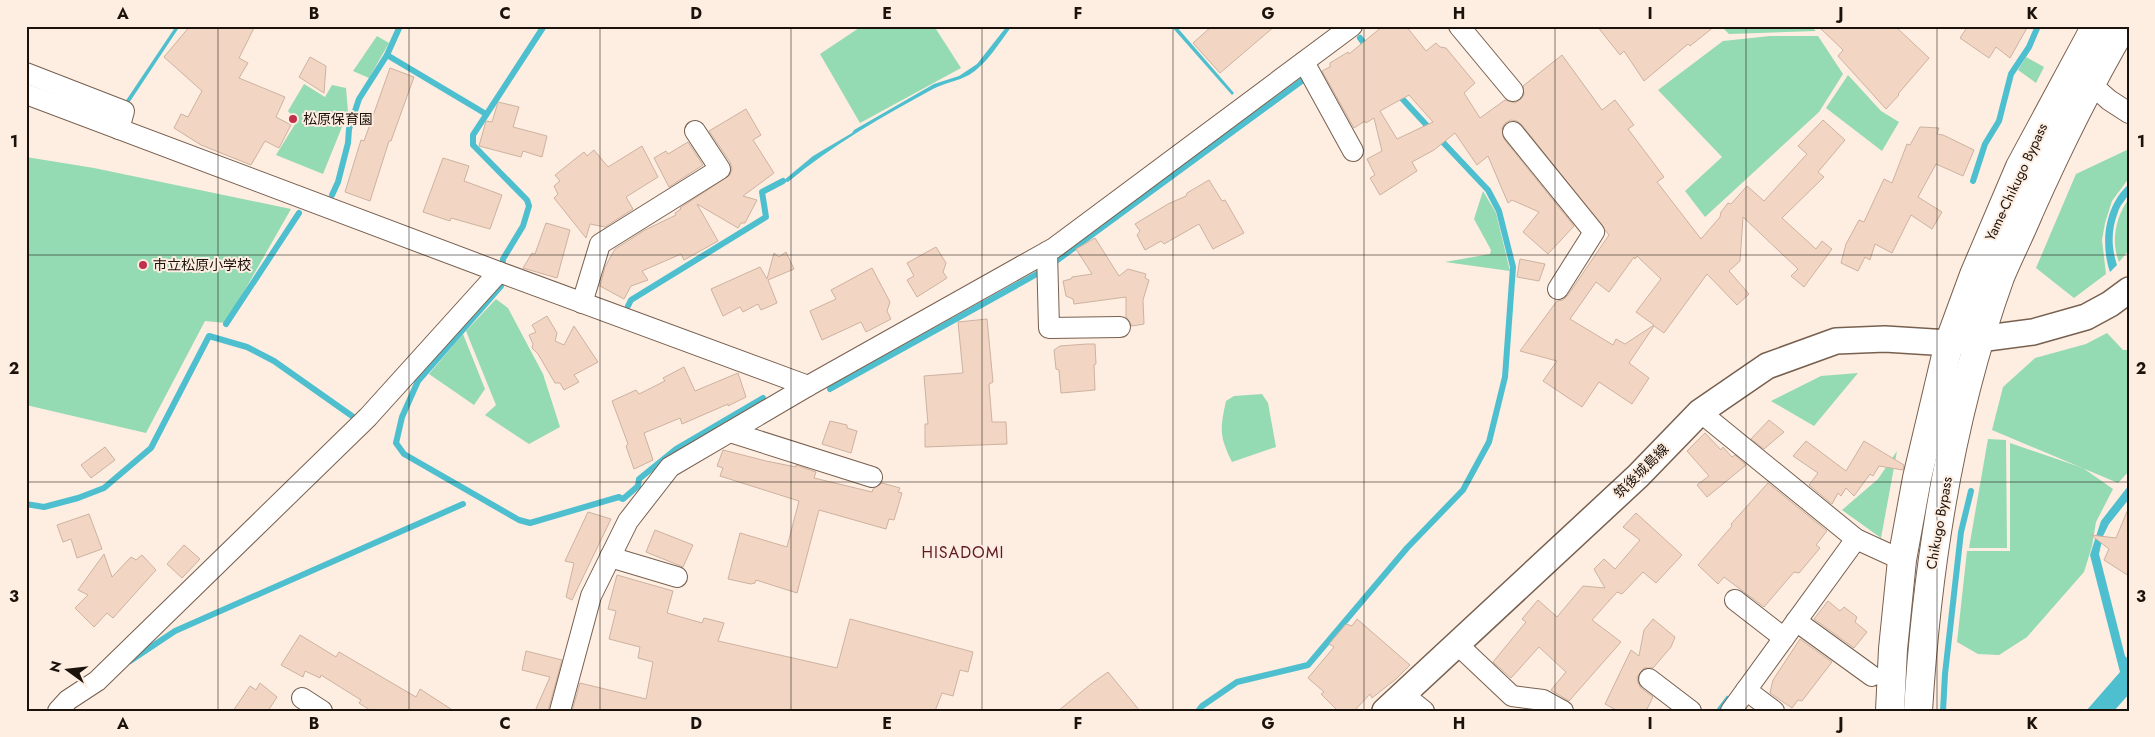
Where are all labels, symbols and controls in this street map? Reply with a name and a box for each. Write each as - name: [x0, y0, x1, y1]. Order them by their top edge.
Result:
- text: A: [116, 2, 129, 25]
- text: B: [309, 2, 319, 25]
- text: C: [499, 2, 511, 25]
- text: D: [690, 2, 702, 25]
- text: E: [882, 2, 892, 25]
- text: F: [1074, 2, 1082, 25]
- text: G: [1261, 2, 1275, 25]
- text: H: [1453, 2, 1465, 25]
- text: I: [1647, 2, 1653, 25]
- text: J: [1835, 2, 1844, 25]
- text: K: [2026, 2, 2038, 25]
- place label: 松原保育園: [303, 109, 373, 129]
- marker: 松原保育園: [287, 113, 299, 125]
- street label: Yame-Chikugo Bypass: [1980, 119, 2052, 244]
- text: 1: [10, 130, 18, 153]
- text: 1: [2137, 130, 2145, 153]
- place label: 市立松原小学校: [153, 255, 251, 275]
- marker: 市立松原小学校: [137, 259, 149, 271]
- text: 2: [9, 357, 19, 380]
- text: 2: [2136, 357, 2146, 380]
- street label: 筑後城島線: [1609, 439, 1673, 503]
- street label: Chikugo Bypass: [1921, 475, 1957, 571]
- district label: HISADOMI: [921, 541, 1005, 564]
- text: 3: [9, 585, 19, 608]
- text: 3: [2136, 585, 2146, 608]
- north arrow: [42, 644, 92, 694]
- text: N: [44, 659, 67, 675]
- text: A: [116, 712, 129, 735]
- text: B: [309, 712, 319, 735]
- text: C: [499, 712, 511, 735]
- text: D: [690, 712, 702, 735]
- text: E: [882, 712, 892, 735]
- text: F: [1074, 712, 1082, 735]
- text: G: [1261, 712, 1275, 735]
- text: H: [1453, 712, 1465, 735]
- text: I: [1647, 712, 1653, 735]
- text: J: [1835, 712, 1844, 735]
- text: K: [2026, 712, 2038, 735]

